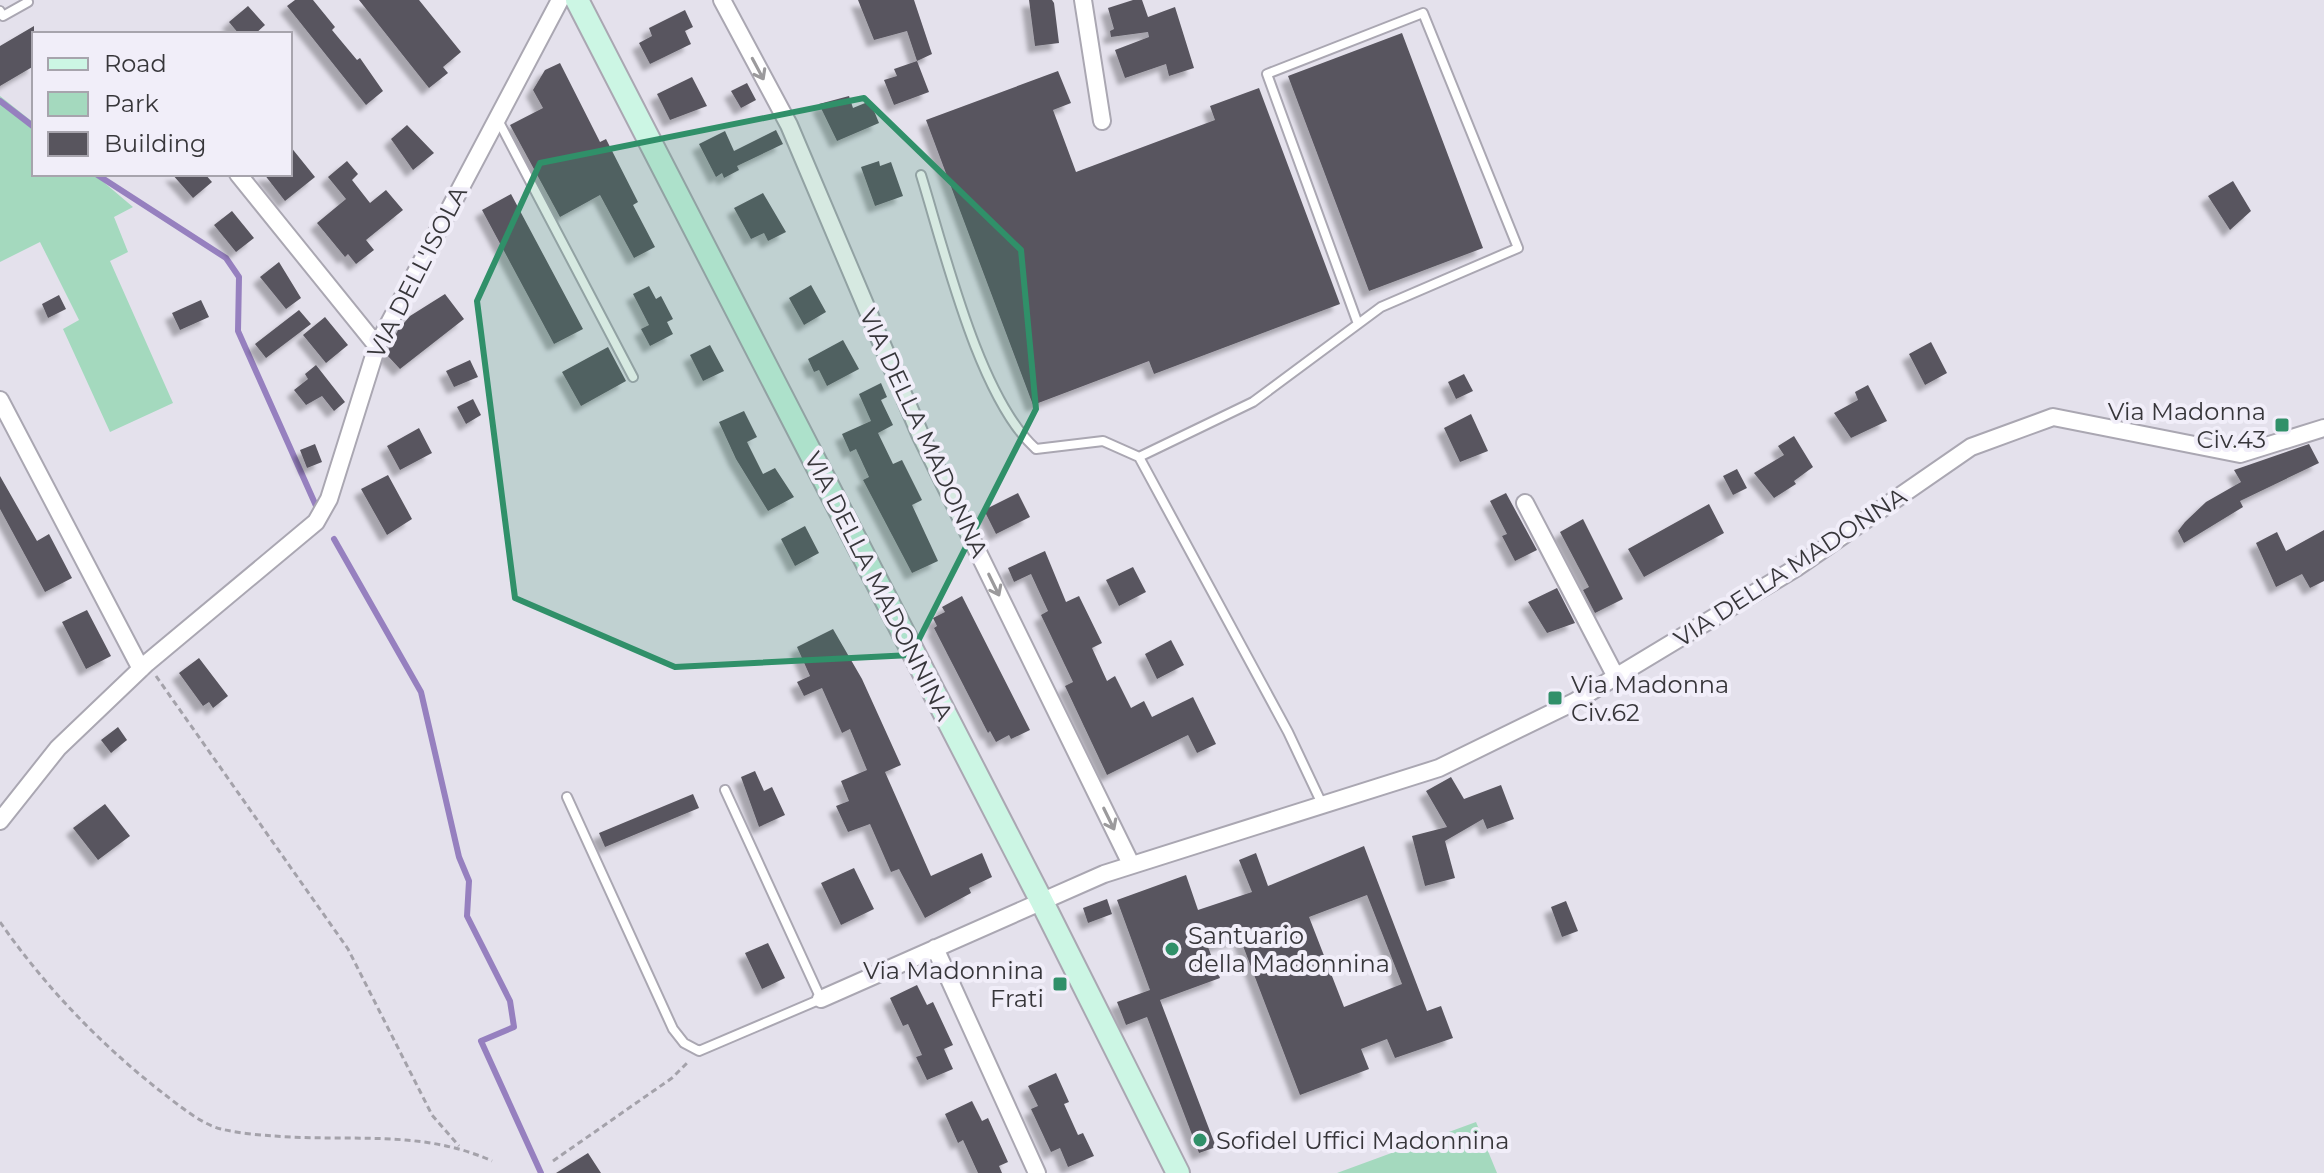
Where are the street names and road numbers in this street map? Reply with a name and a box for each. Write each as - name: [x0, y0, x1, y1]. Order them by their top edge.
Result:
- street label: VIA DELL'ISOLA: [361, 180, 473, 363]
- street label: VIA DELLA MADONNA: [854, 304, 995, 563]
- street label: VIA DELLA MADONNINA: [798, 447, 960, 726]
- street label: VIA DELLA MADONNA: [1668, 481, 1912, 653]

